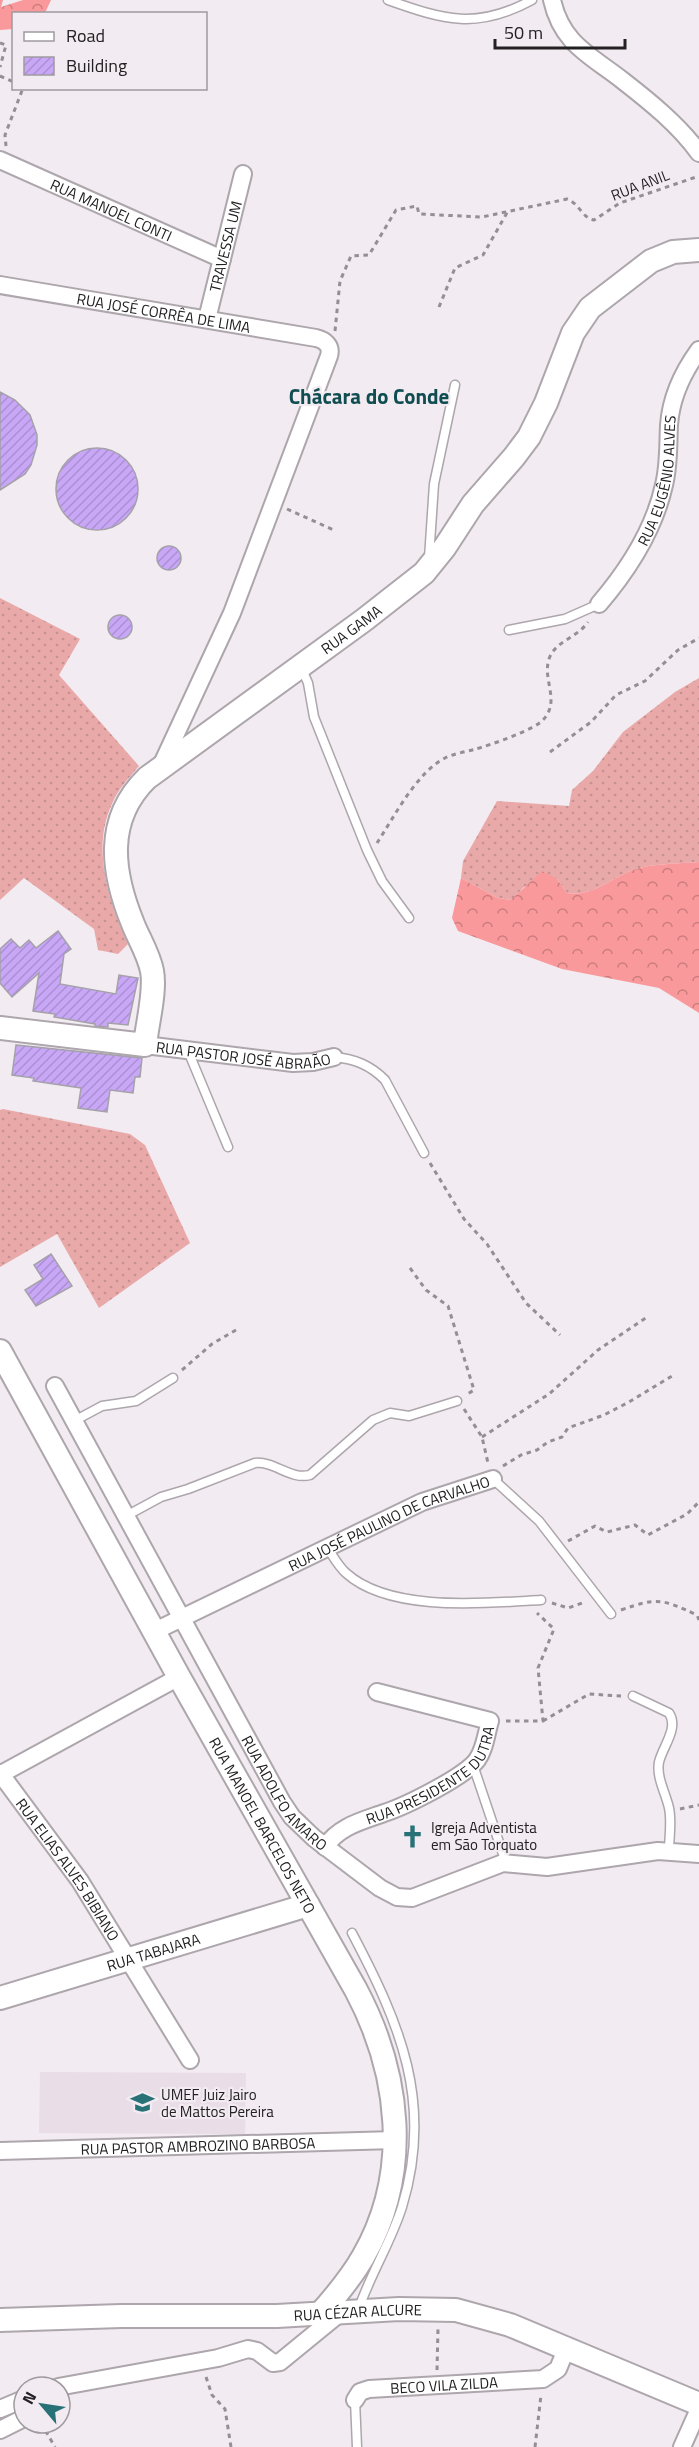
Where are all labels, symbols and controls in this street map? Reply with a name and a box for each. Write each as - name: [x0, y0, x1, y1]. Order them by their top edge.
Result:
- legend: [12, 12, 207, 90]
- scale bar: [495, 12, 626, 50]
- text: 50 m: [504, 19, 543, 46]
- text: Road: [66, 22, 105, 49]
- text: Building: [66, 52, 127, 79]
- street label: RUA ANIL: [607, 163, 673, 207]
- street label: RUA MANOEL CONTI: [47, 172, 176, 247]
- street label: TRAVESSA UM: [203, 198, 247, 294]
- street label: RUA JOSÉ CORRÊA DE LIMA: [75, 287, 252, 338]
- district label: Chácara do Conde: [289, 380, 449, 412]
- street label: RUA EUGÊNIO ALVES: [631, 414, 681, 550]
- street label: RUA GAMA: [316, 599, 387, 659]
- street label: RUA PASTOR JOSÉ ABRAÃO: [155, 1035, 333, 1075]
- street label: RUA JOSÉ PAULINO DE CARVALHO: [284, 1469, 493, 1577]
- street label: RUA PRESIDENTE DUTRA: [363, 1724, 500, 1830]
- street label: RUA ADOLFO AMARO: [236, 1731, 332, 1856]
- street label: RUA MANOEL BARCELOS NETO: [204, 1733, 322, 1918]
- street label: RUA ELIAS ALVES BIBIANO: [11, 1793, 126, 1945]
- place label: Igreja Adventista em São Torquato: [431, 1816, 537, 1856]
- church icon: Igreja Adventista em São Torquato: [400, 1823, 426, 1849]
- street label: RUA TABAJARA: [104, 1927, 203, 1977]
- place label: UMEF Juiz Jairo de Mattos Pereira: [161, 2083, 274, 2123]
- school or university icon: UMEF Juiz Jairo de Mattos Pereira: [130, 2090, 156, 2116]
- street label: RUA PASTOR AMBROZINO BARBOSA: [80, 2131, 316, 2160]
- street label: RUA CÉZAR ALCURE: [293, 2297, 422, 2327]
- street label: BECO VILA ZILDA: [389, 2370, 499, 2399]
- north arrow: [12, 2375, 72, 2435]
- text: N: [16, 2387, 42, 2408]

